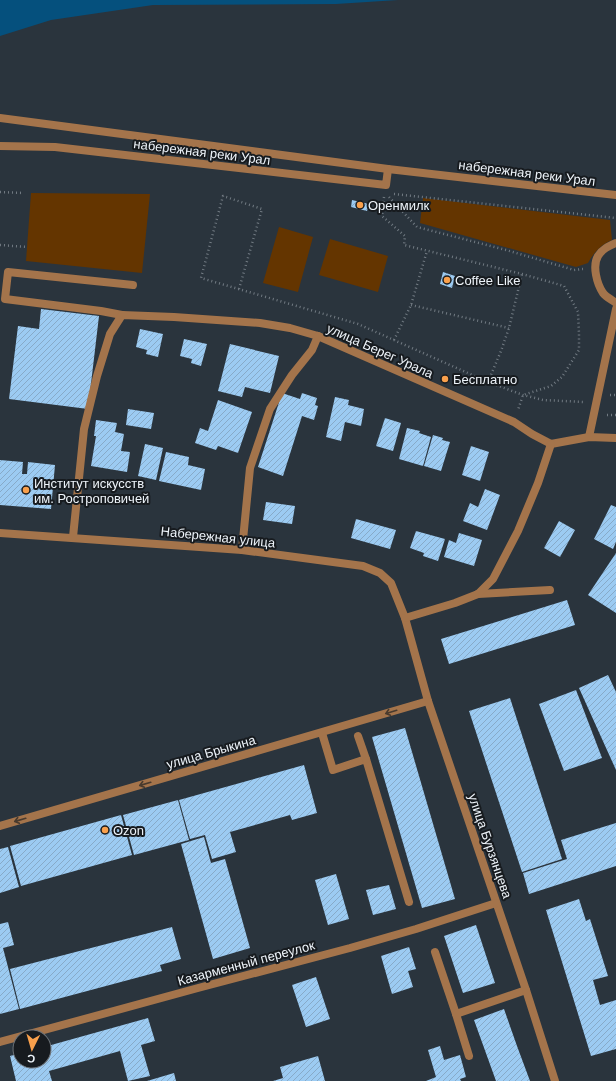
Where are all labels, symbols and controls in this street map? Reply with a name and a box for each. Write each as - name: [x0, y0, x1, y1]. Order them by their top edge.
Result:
- street label: набережная реки Урал: [133, 136, 271, 168]
- street label: набережная реки Урал: [458, 157, 596, 189]
- place label: Оренмилк: [368, 198, 430, 213]
- marker: Оренмилк: [355, 200, 365, 210]
- place label: Coffee Like: [455, 273, 521, 288]
- marker: Coffee Like: [442, 275, 452, 285]
- street label: улица Берег Урала: [324, 321, 436, 382]
- place label: Бесплатно: [453, 372, 517, 387]
- marker: Бесплатно: [440, 374, 450, 384]
- place label: Институт искусств им. Ростроповичей: [34, 476, 149, 506]
- marker: Институт искусств им. Ростроповичей: [21, 485, 31, 495]
- street label: Набережная улица: [160, 524, 277, 551]
- one-way arrow: [385, 709, 398, 716]
- street label: улица Брыкина: [165, 732, 258, 772]
- one-way arrow: [139, 781, 152, 788]
- street label: улица Бурзянцева: [465, 792, 515, 901]
- one-way arrow: [14, 817, 27, 824]
- place label: Ozon: [113, 823, 144, 838]
- marker: Ozon: [100, 825, 110, 835]
- street label: Казарменный переулок: [176, 937, 316, 989]
- north arrow: [12, 1029, 52, 1069]
- text: С: [27, 1053, 36, 1065]

